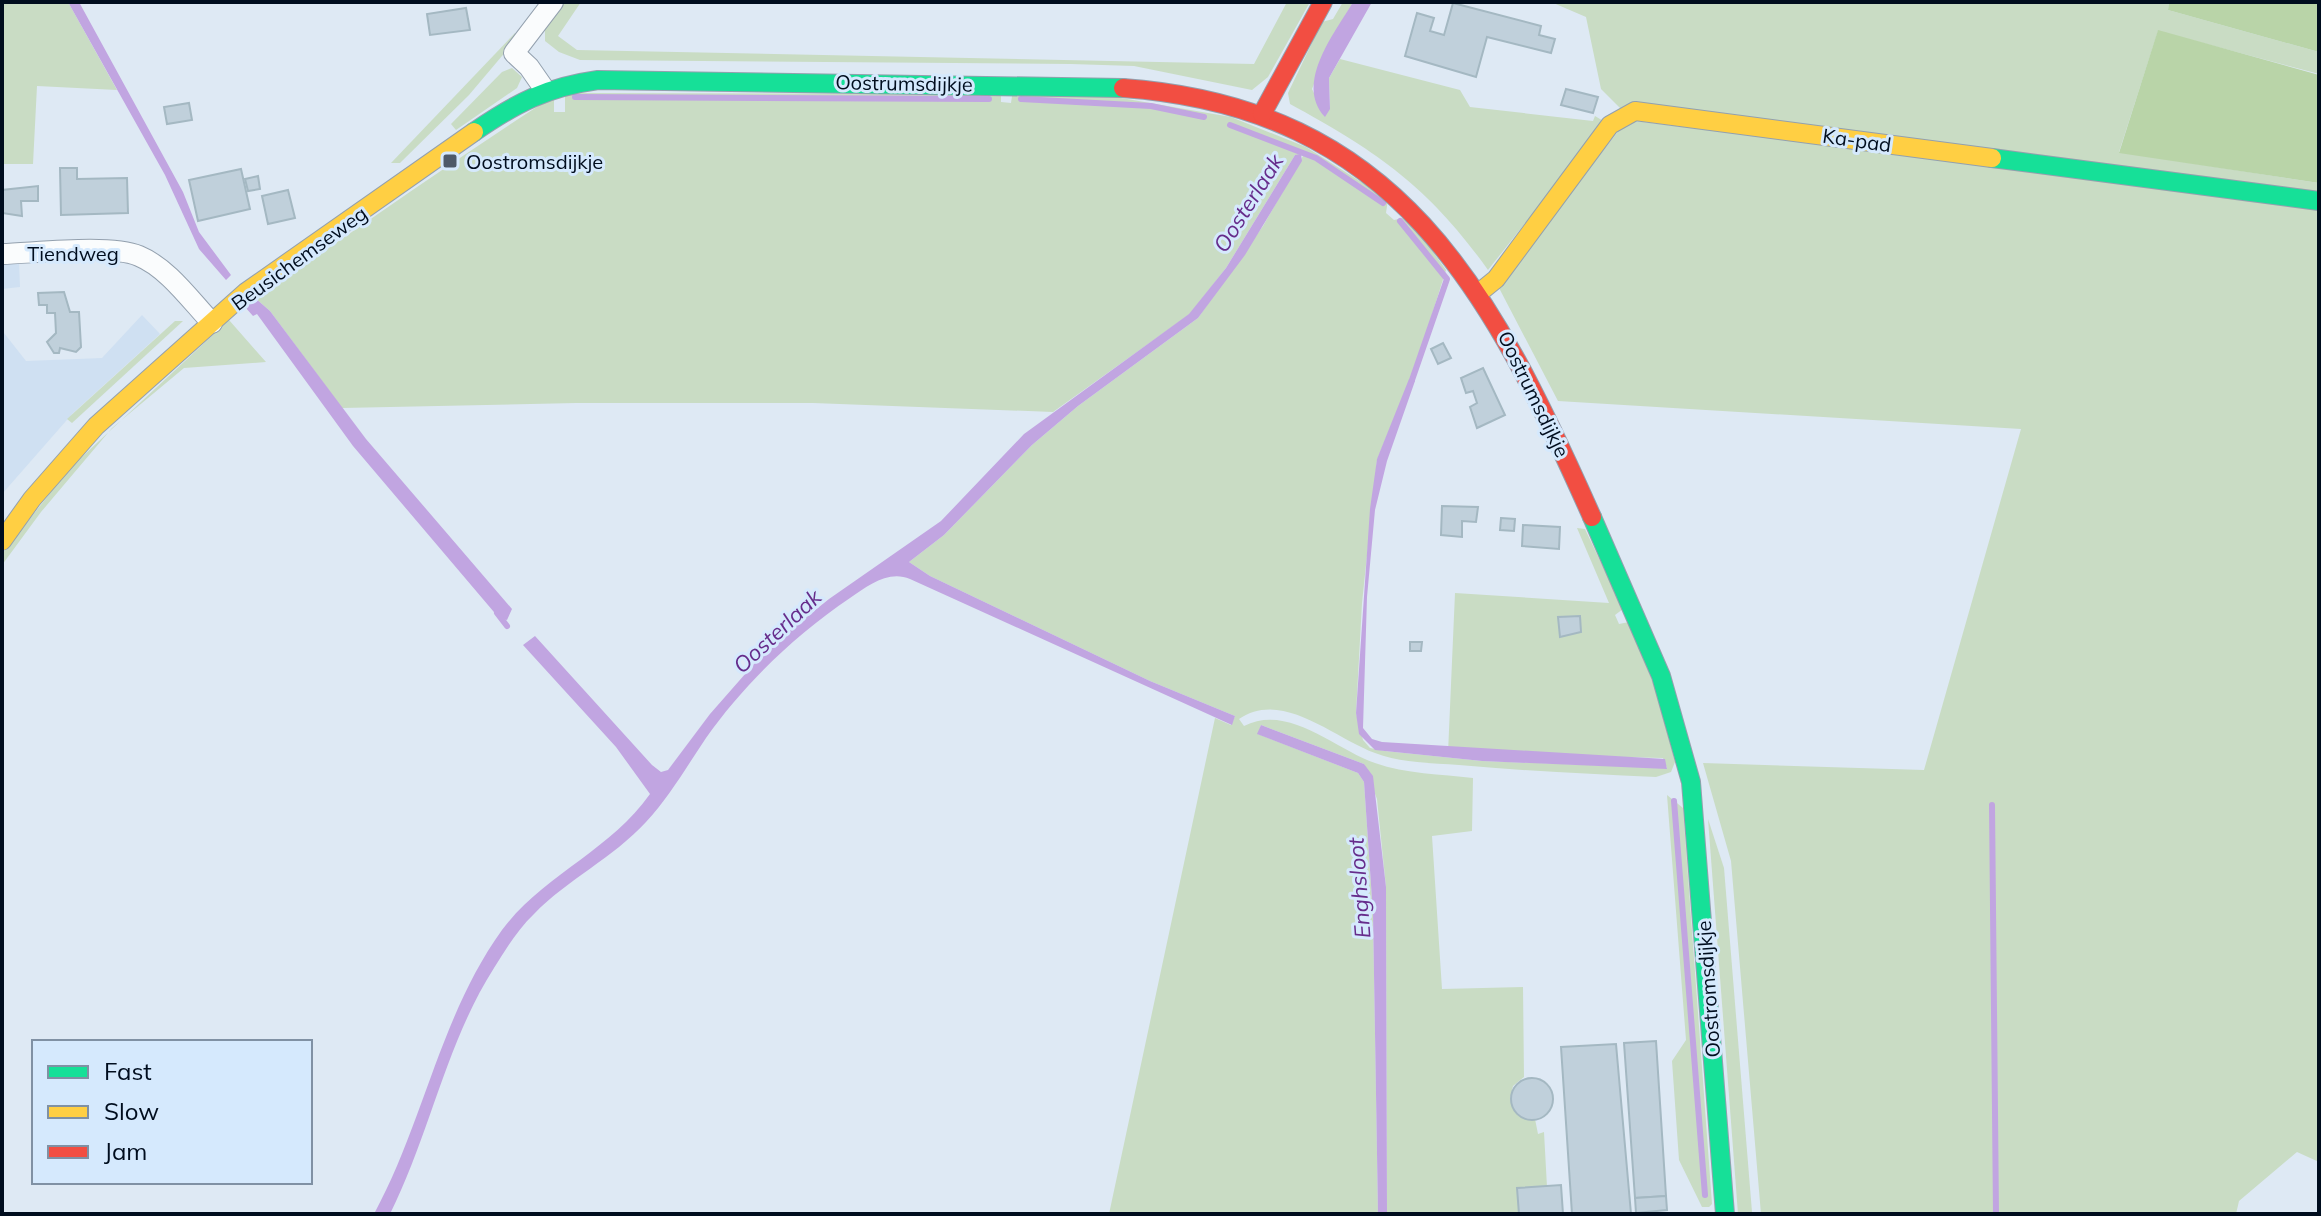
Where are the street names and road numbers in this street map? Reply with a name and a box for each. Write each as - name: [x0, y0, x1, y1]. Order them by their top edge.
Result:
- street label: Oostrumsdijkje: [835, 69, 973, 97]
- street label: Ka-pad: [1821, 123, 1893, 157]
- street label: Beusichemseweg: [226, 200, 372, 316]
- street label: Tiendweg: [27, 241, 119, 266]
- street label: Oostrumsdijkje: [1493, 327, 1575, 461]
- street label: Oostromsdijkje: [1691, 920, 1725, 1058]

